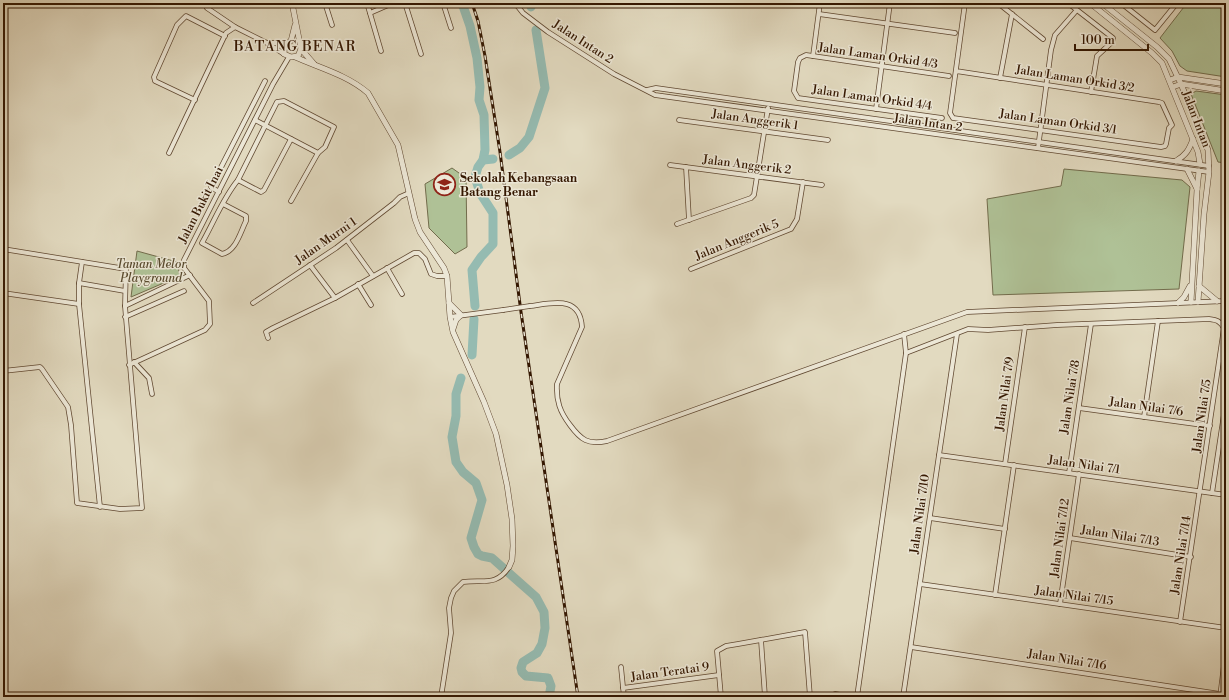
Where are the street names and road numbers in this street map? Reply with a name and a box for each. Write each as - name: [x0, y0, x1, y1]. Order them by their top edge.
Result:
- street label: Jalan Intan 2: [549, 16, 616, 67]
- street label: Jalan Laman Orkid 4/3: [816, 40, 939, 72]
- street label: Jalan Laman Orkid 3/2: [1013, 62, 1136, 96]
- street label: Jalan Laman Orkid 4/4: [810, 82, 933, 114]
- street label: Jalan Intan: [1178, 87, 1214, 150]
- street label: Jalan Anggerik 1: [710, 106, 800, 134]
- street label: Jalan Laman Orkid 3/1: [997, 106, 1119, 138]
- street label: Jalan Intan 2: [892, 111, 963, 135]
- street label: Jalan Anggerik 2: [701, 152, 792, 178]
- street label: Jalan Bukit Inai: [175, 164, 227, 247]
- street label: Jalan Murni 1: [291, 214, 360, 268]
- street label: Jalan Anggerik 5: [692, 216, 781, 264]
- street label: Jalan Nilai 7/9: [992, 356, 1018, 433]
- street label: Jalan Nilai 7/8: [1057, 359, 1083, 436]
- street label: Jalan Nilai 7/5: [1189, 378, 1215, 455]
- street label: Jalan Nilai 7/6: [1107, 394, 1184, 420]
- street label: Jalan Nilai 7/1: [1046, 452, 1122, 478]
- street label: Jalan Nilai 7/10: [907, 473, 933, 556]
- street label: Jalan Nilai 7/12: [1047, 497, 1073, 580]
- street label: Jalan Nilai 7/14: [1167, 515, 1195, 596]
- street label: Jalan Nilai 7/13: [1079, 522, 1161, 550]
- street label: Jalan Nilai 7/15: [1033, 583, 1115, 609]
- street label: Jalan Nilai 7/16: [1025, 646, 1108, 674]
- street label: Jalan Teratai 9: [629, 659, 710, 685]

